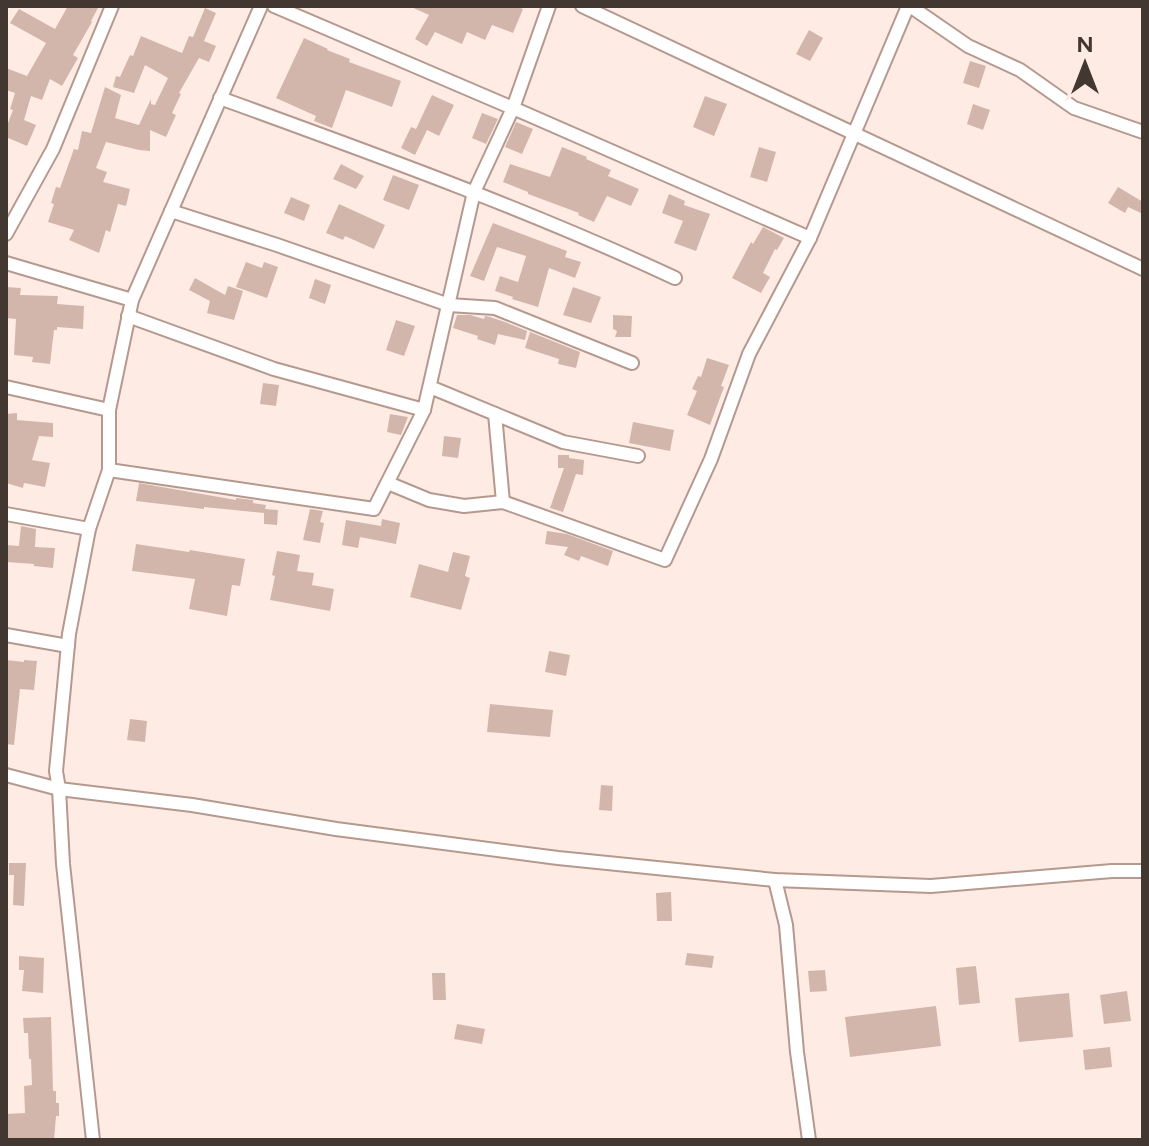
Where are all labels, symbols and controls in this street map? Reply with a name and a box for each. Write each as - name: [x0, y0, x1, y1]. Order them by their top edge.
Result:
- north arrow: [1045, 24, 1125, 104]
- text: N: [1076, 31, 1094, 58]

